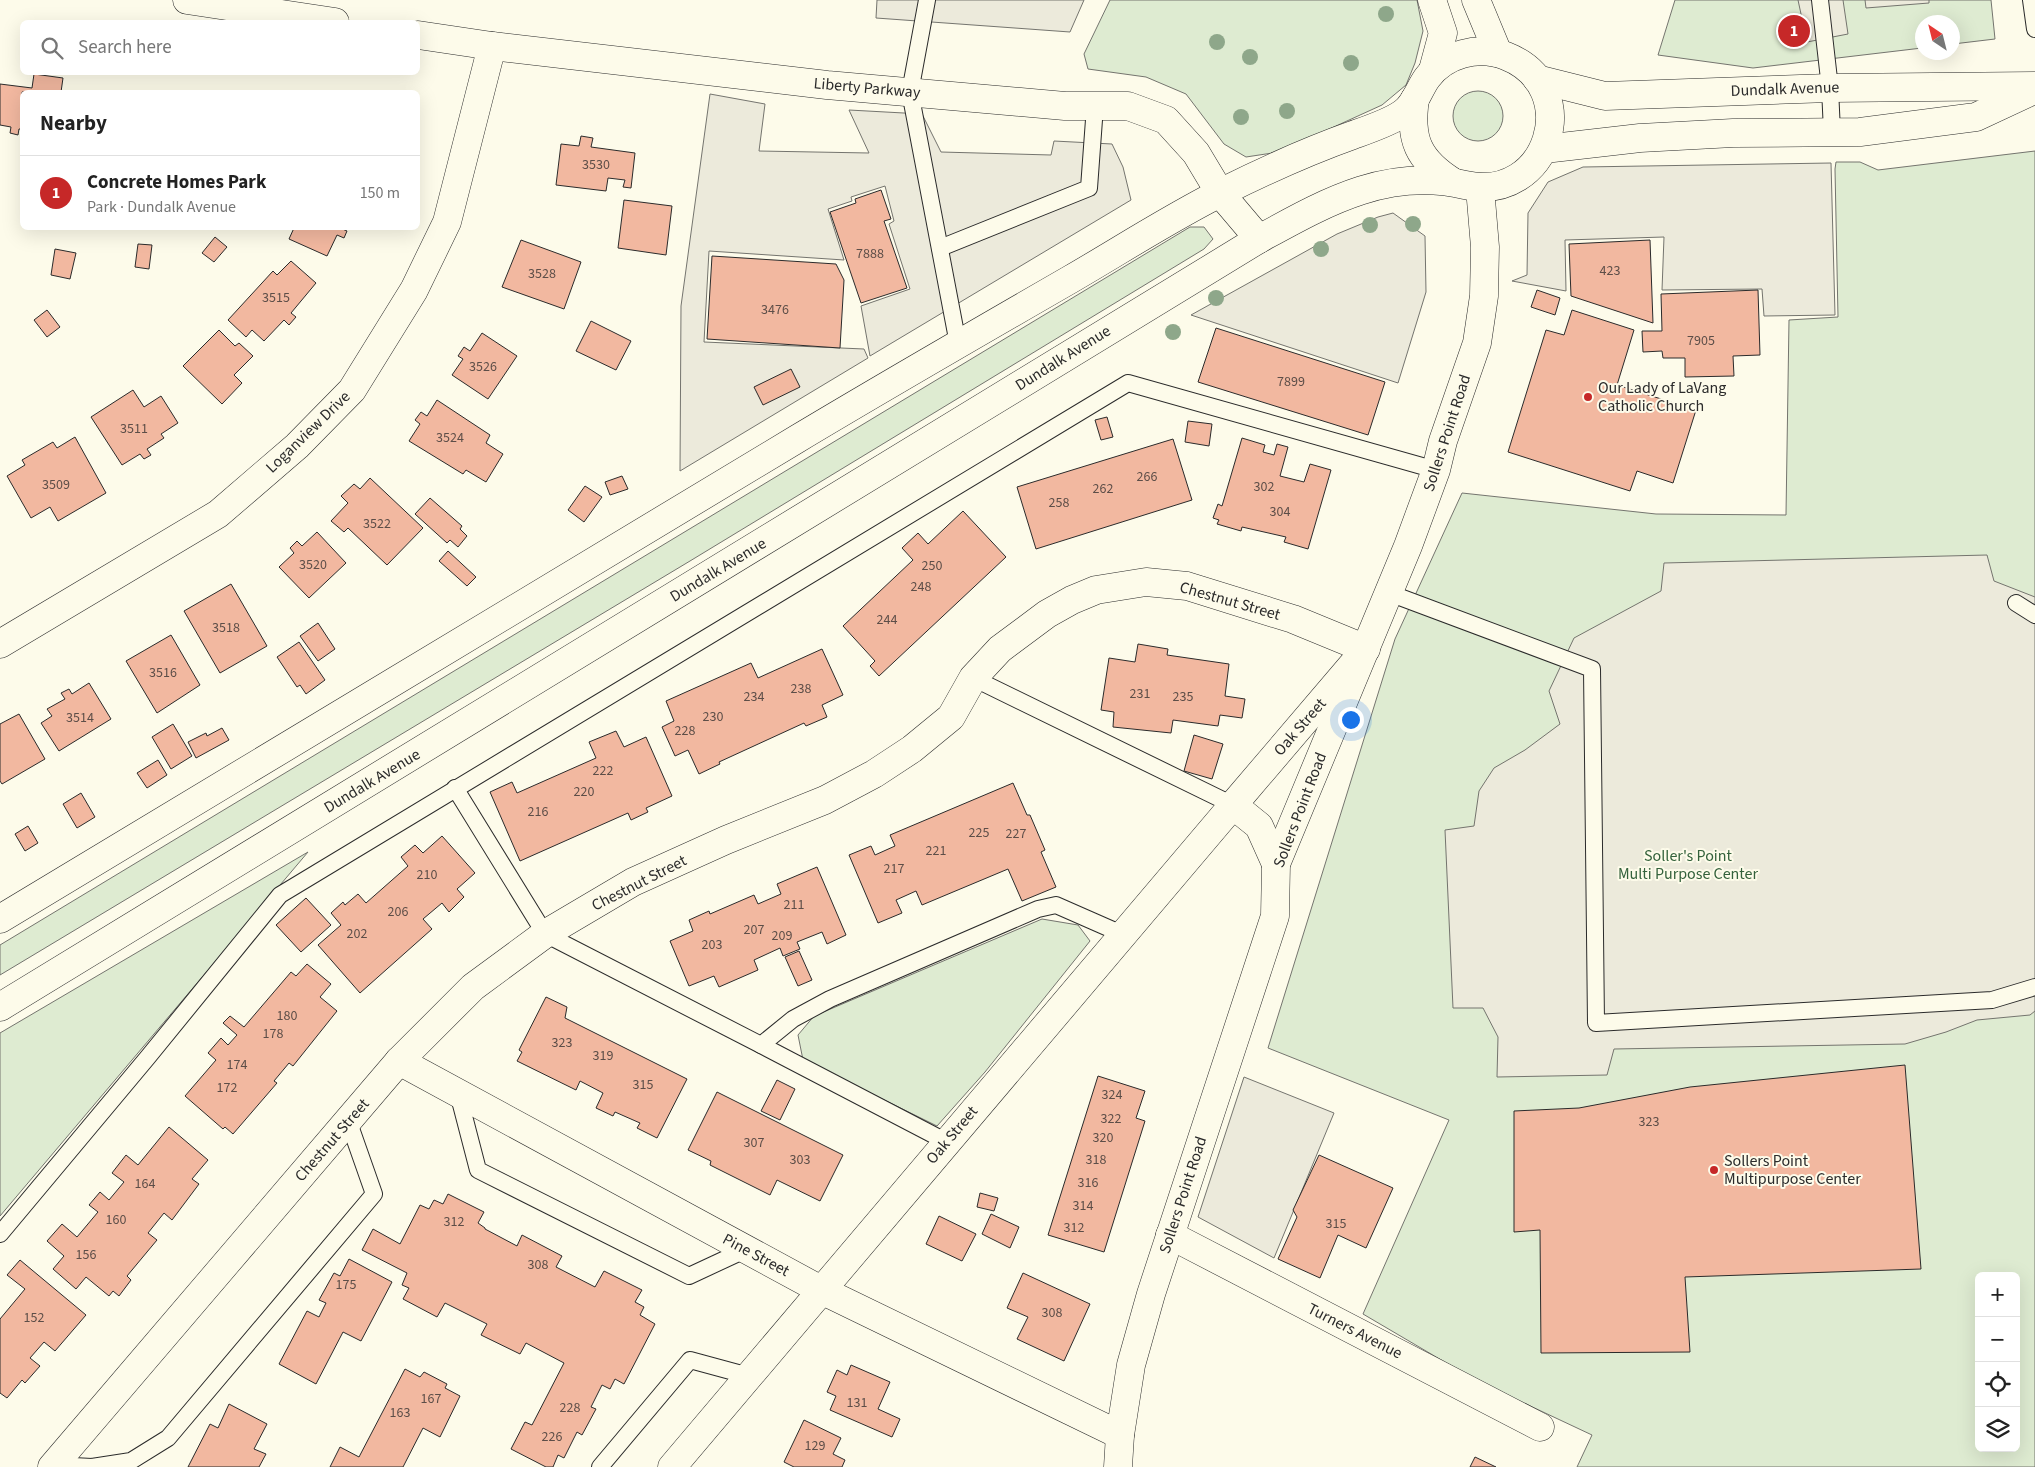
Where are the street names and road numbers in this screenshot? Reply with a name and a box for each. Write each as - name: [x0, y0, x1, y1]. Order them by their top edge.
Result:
- street label: Liberty Parkway: [813, 72, 922, 104]
- street label: Dundalk Avenue: [1730, 76, 1840, 102]
- street label: Dundalk Avenue: [1011, 320, 1115, 396]
- street label: Sollers Point Road: [1418, 372, 1476, 494]
- street label: Loganview Drive: [261, 386, 355, 478]
- street label: Dundalk Avenue: [666, 533, 770, 607]
- street label: Chestnut Street: [1177, 576, 1283, 626]
- street label: Oak Street: [1269, 693, 1332, 761]
- street label: Dundalk Avenue: [320, 744, 424, 818]
- street label: Sollers Point Road: [1268, 749, 1332, 871]
- street label: Chestnut Street: [588, 849, 691, 916]
- street label: Chestnut Street: [290, 1093, 375, 1186]
- street label: Oak Street: [921, 1101, 983, 1169]
- street label: Sollers Point Road: [1154, 1134, 1212, 1256]
- street label: Pine Street: [719, 1228, 794, 1282]
- street label: Turners Avenue: [1304, 1298, 1406, 1364]

